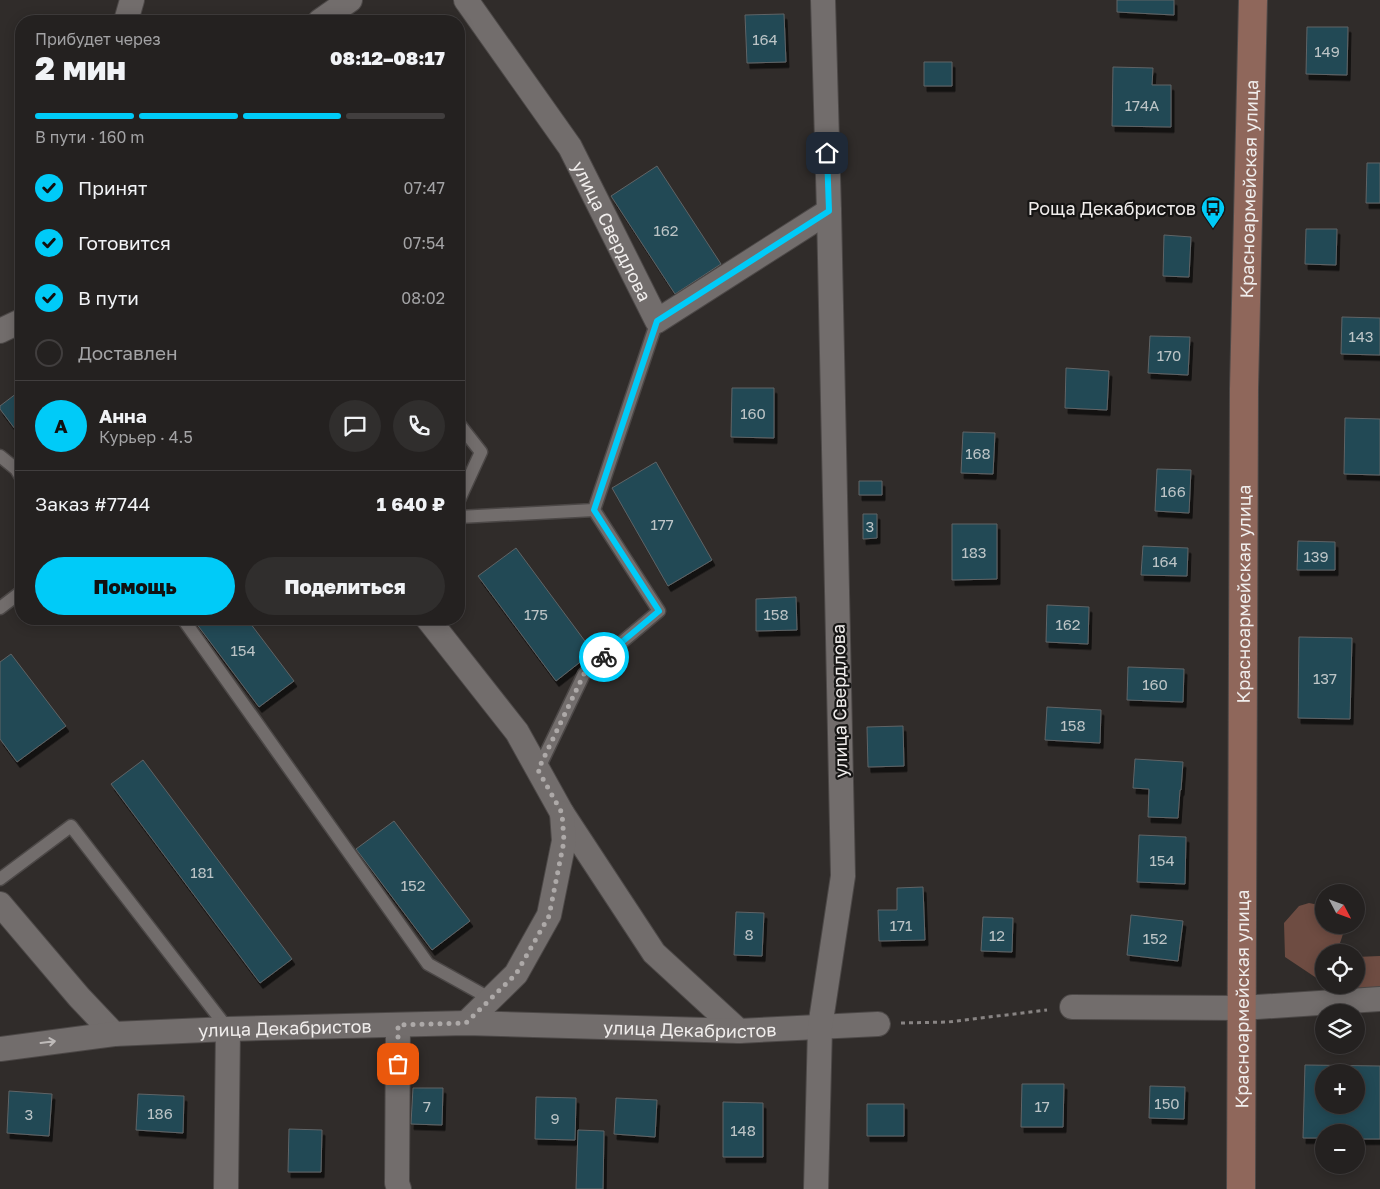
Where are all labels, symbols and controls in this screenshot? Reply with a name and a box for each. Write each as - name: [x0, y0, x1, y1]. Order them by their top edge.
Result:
- text: Прибудет через: [35, 29, 161, 49]
- house number: 164: [752, 30, 778, 48]
- house number: 149: [1314, 42, 1340, 60]
- text: 08:12–08:17: [330, 46, 445, 69]
- text: 2 мин: [35, 49, 126, 87]
- street label: Красноармейская улица: [1235, 79, 1262, 299]
- house number: 174А: [1125, 96, 1159, 114]
- text: В пути · 160 m: [35, 127, 145, 147]
- pin: [806, 132, 848, 174]
- icon: home: [813, 139, 841, 167]
- street label: улица Свердлова: [568, 157, 656, 305]
- icon: check: [35, 174, 63, 202]
- text: Принят: [78, 176, 147, 199]
- text: 07:47: [404, 178, 445, 198]
- bus stop icon: Роща Декабристов: [1200, 195, 1226, 229]
- place label: Роща Декабристов: [1028, 197, 1196, 219]
- house number: 162: [653, 221, 679, 239]
- icon: check: [35, 229, 63, 257]
- text: Готовится: [78, 231, 171, 254]
- text: 07:54: [403, 233, 445, 253]
- icon: check: [35, 284, 63, 312]
- text: В пути: [78, 286, 139, 309]
- text: 08:02: [401, 288, 445, 308]
- house number: 143: [1348, 327, 1374, 345]
- text: Доставлен: [78, 341, 178, 364]
- house number: 170: [1157, 346, 1181, 364]
- button: chat: [329, 400, 381, 452]
- button: phone: [393, 400, 445, 452]
- text: Анна: [99, 404, 147, 427]
- house number: 160: [740, 404, 766, 422]
- text: А: [54, 414, 68, 437]
- text: Курьер · 4.5: [99, 427, 193, 447]
- house number: 168: [965, 444, 991, 462]
- house number: 166: [1160, 482, 1186, 500]
- street label: Красноармейская улица: [1232, 485, 1255, 703]
- text: Заказ #7744: [35, 492, 150, 515]
- text: 1 640 ₽: [377, 492, 445, 515]
- house number: 177: [650, 515, 674, 533]
- house number: 3: [866, 517, 874, 535]
- house number: 183: [961, 543, 987, 561]
- house number: 139: [1303, 547, 1329, 565]
- house number: 164: [1152, 552, 1178, 570]
- button: Помощь: [35, 557, 235, 615]
- button: Поделиться: [245, 557, 445, 615]
- house number: 175: [524, 605, 548, 623]
- house number: 158: [763, 605, 789, 623]
- house number: 162: [1055, 615, 1081, 633]
- street label: улица Свердлова: [827, 624, 851, 778]
- courier: [579, 632, 629, 682]
- house number: 154: [230, 641, 256, 659]
- icon: bike: [590, 643, 618, 671]
- house number: 137: [1313, 669, 1337, 687]
- house number: 160: [1142, 675, 1168, 693]
- house number: 158: [1060, 716, 1086, 734]
- house number: 154: [1149, 851, 1175, 869]
- house number: 181: [190, 863, 214, 881]
- house number: 152: [401, 876, 425, 894]
- north arrow: [1315, 884, 1365, 934]
- map controls: [1315, 884, 1365, 1174]
- street label: Красноармейская улица: [1230, 890, 1253, 1108]
- house number: 171: [890, 916, 912, 934]
- house number: 8: [744, 925, 754, 943]
- house number: 12: [989, 926, 1005, 944]
- house number: 152: [1143, 929, 1167, 947]
- button: locate: [1315, 944, 1365, 994]
- button: layers: [1315, 1004, 1365, 1054]
- street label: улица Декабристов: [198, 1014, 372, 1041]
- street label: улица Декабристов: [603, 1016, 777, 1042]
- one-way arrow: [40, 1037, 56, 1047]
- pin: [377, 1043, 419, 1085]
- icon: bag: [384, 1050, 412, 1078]
- button: +: [1315, 1064, 1365, 1114]
- house number: 150: [1154, 1094, 1180, 1112]
- house number: 7: [423, 1097, 431, 1115]
- house number: 17: [1034, 1097, 1050, 1115]
- house number: 186: [147, 1104, 173, 1122]
- house number: 3: [25, 1105, 33, 1123]
- house number: 9: [550, 1109, 560, 1127]
- house number: 148: [730, 1121, 756, 1139]
- button: −: [1315, 1124, 1365, 1174]

